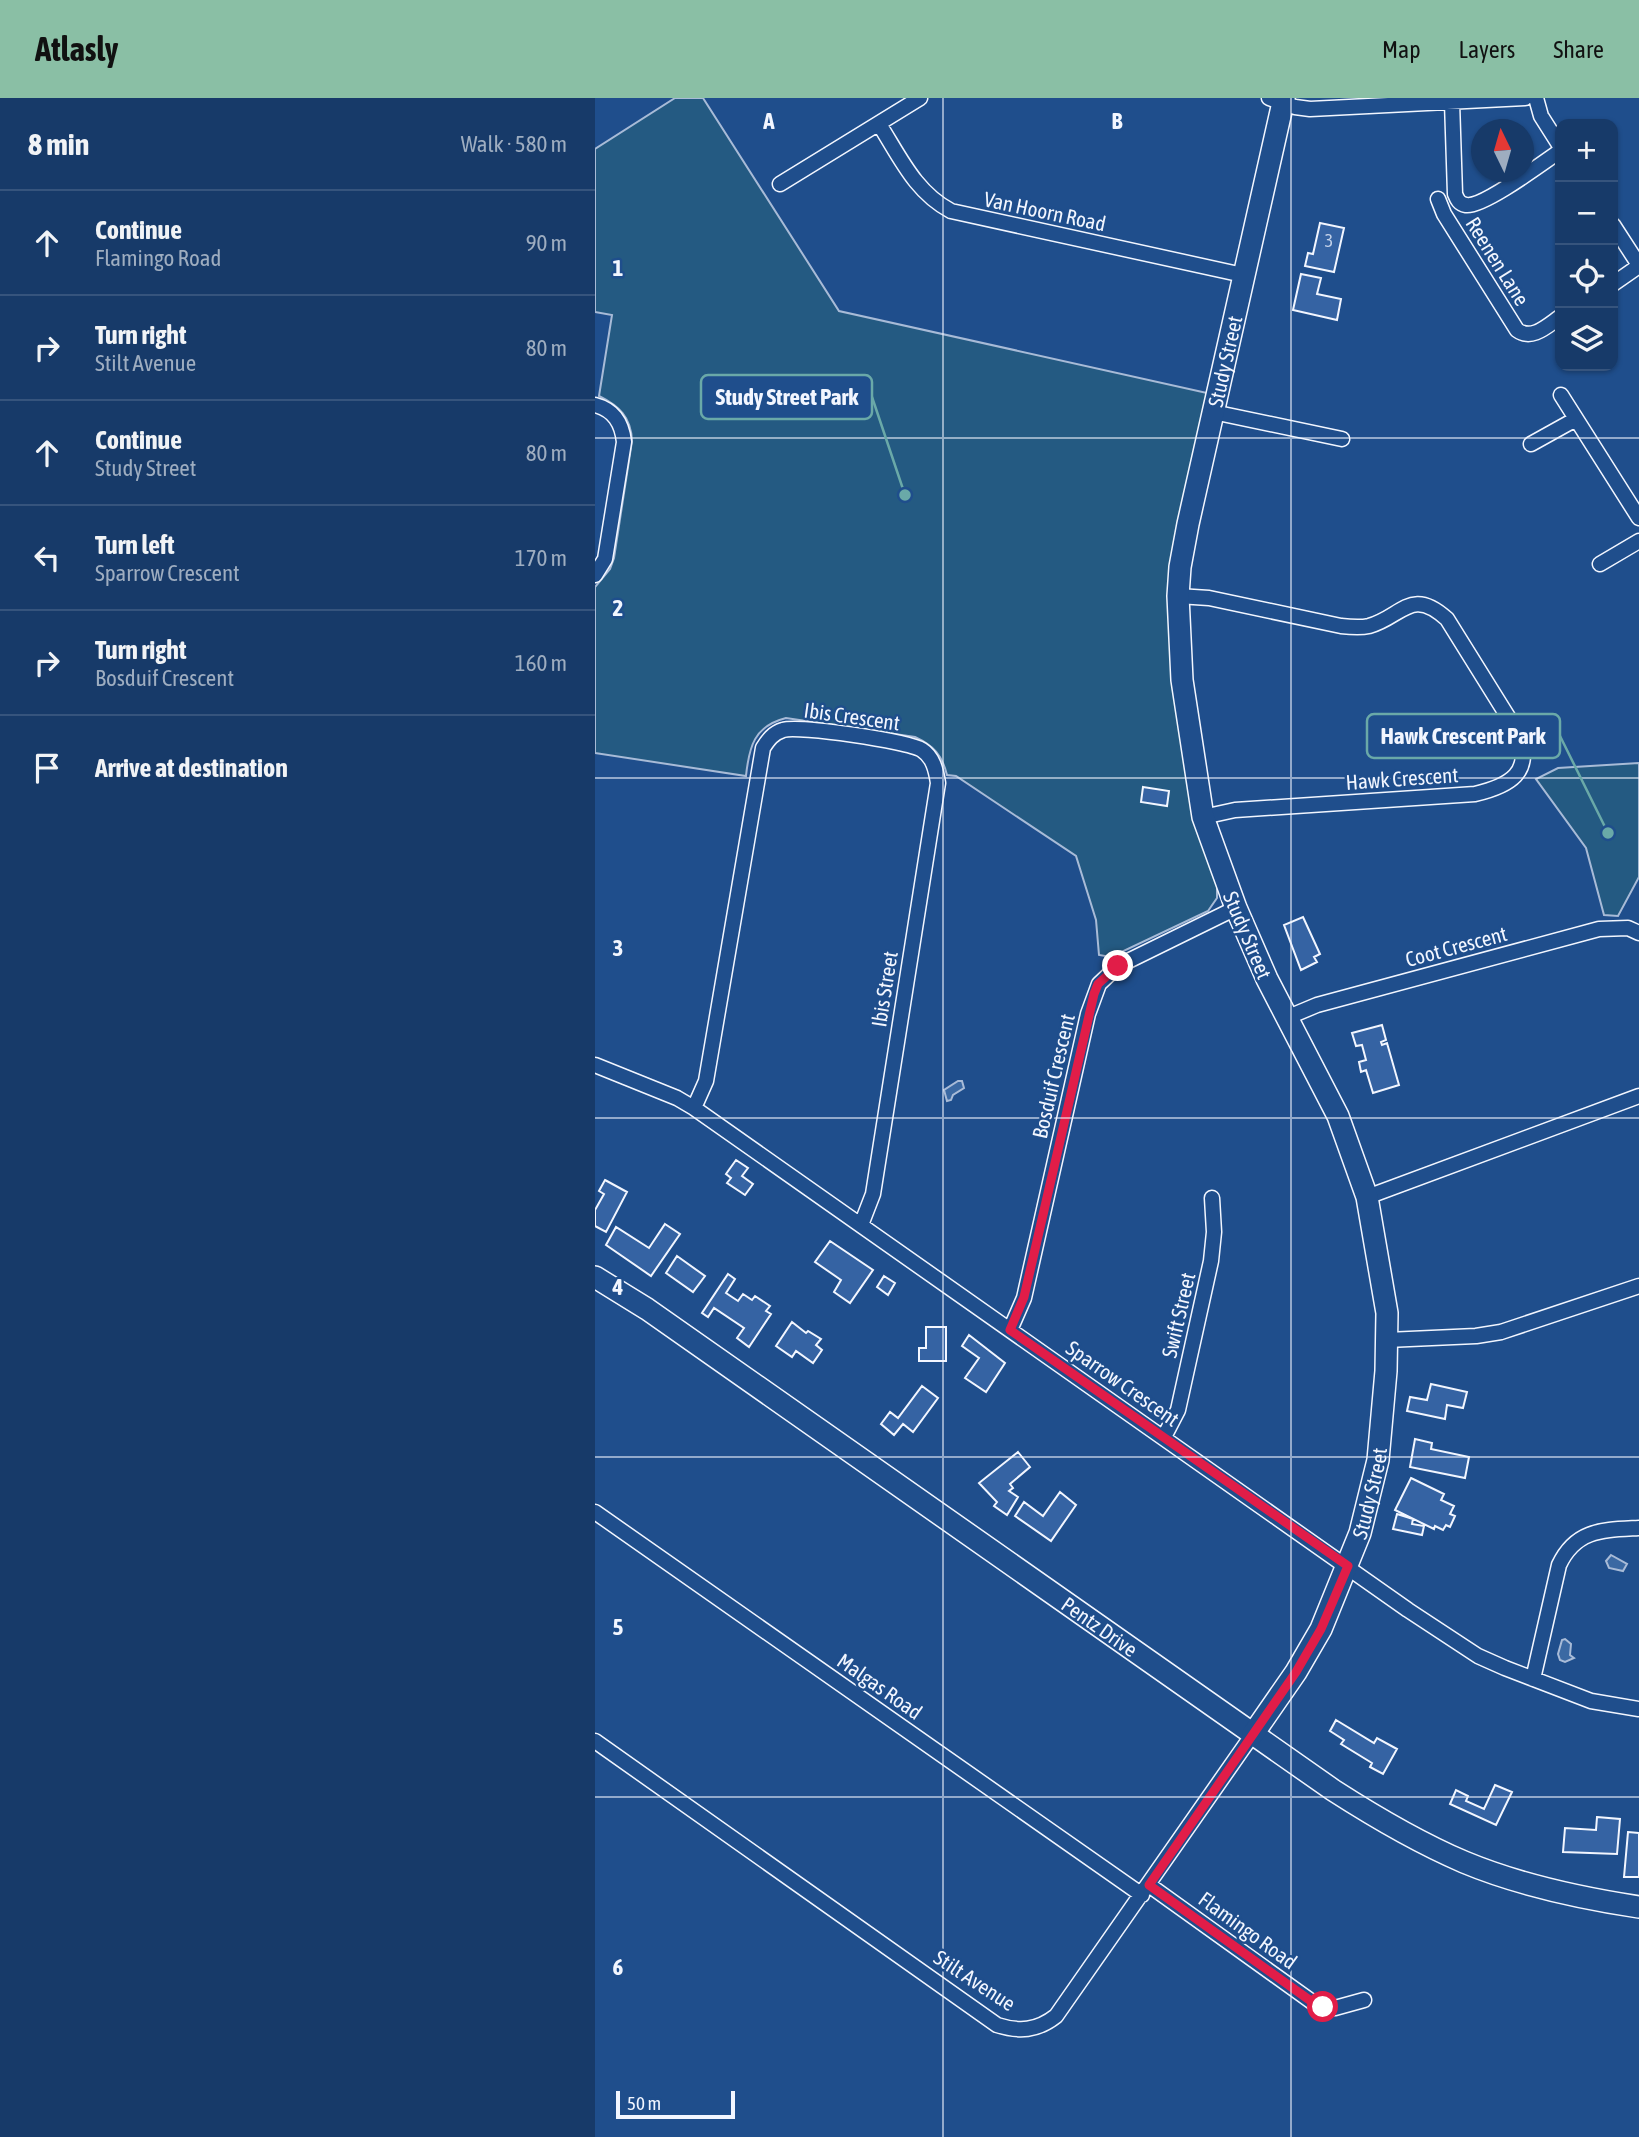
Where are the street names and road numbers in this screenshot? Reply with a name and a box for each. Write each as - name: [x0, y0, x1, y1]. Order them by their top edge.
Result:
- street label: Van Hoorn Road: [982, 186, 1108, 236]
- street label: Reenen Lane: [1461, 212, 1535, 310]
- street label: Study Street: [1203, 313, 1247, 409]
- street label: Ibis Crescent: [803, 697, 901, 735]
- street label: Hawk Crescent: [1345, 762, 1459, 794]
- street label: Study Street: [1219, 888, 1277, 982]
- street label: Coot Crescent: [1403, 921, 1509, 971]
- street label: Ibis Street: [866, 949, 902, 1029]
- street label: Bosduif Crescent: [1027, 1011, 1079, 1141]
- street label: Swift Street: [1157, 1270, 1199, 1360]
- street label: Sparrow Crescent: [1062, 1335, 1184, 1431]
- street label: Study Street: [1347, 1447, 1391, 1542]
- street label: Pentz Drive: [1057, 1592, 1142, 1661]
- street label: Malgas Road: [833, 1648, 927, 1724]
- street label: Flamingo Road: [1194, 1886, 1302, 1974]
- street label: Stilt Avenue: [930, 1945, 1020, 2015]

